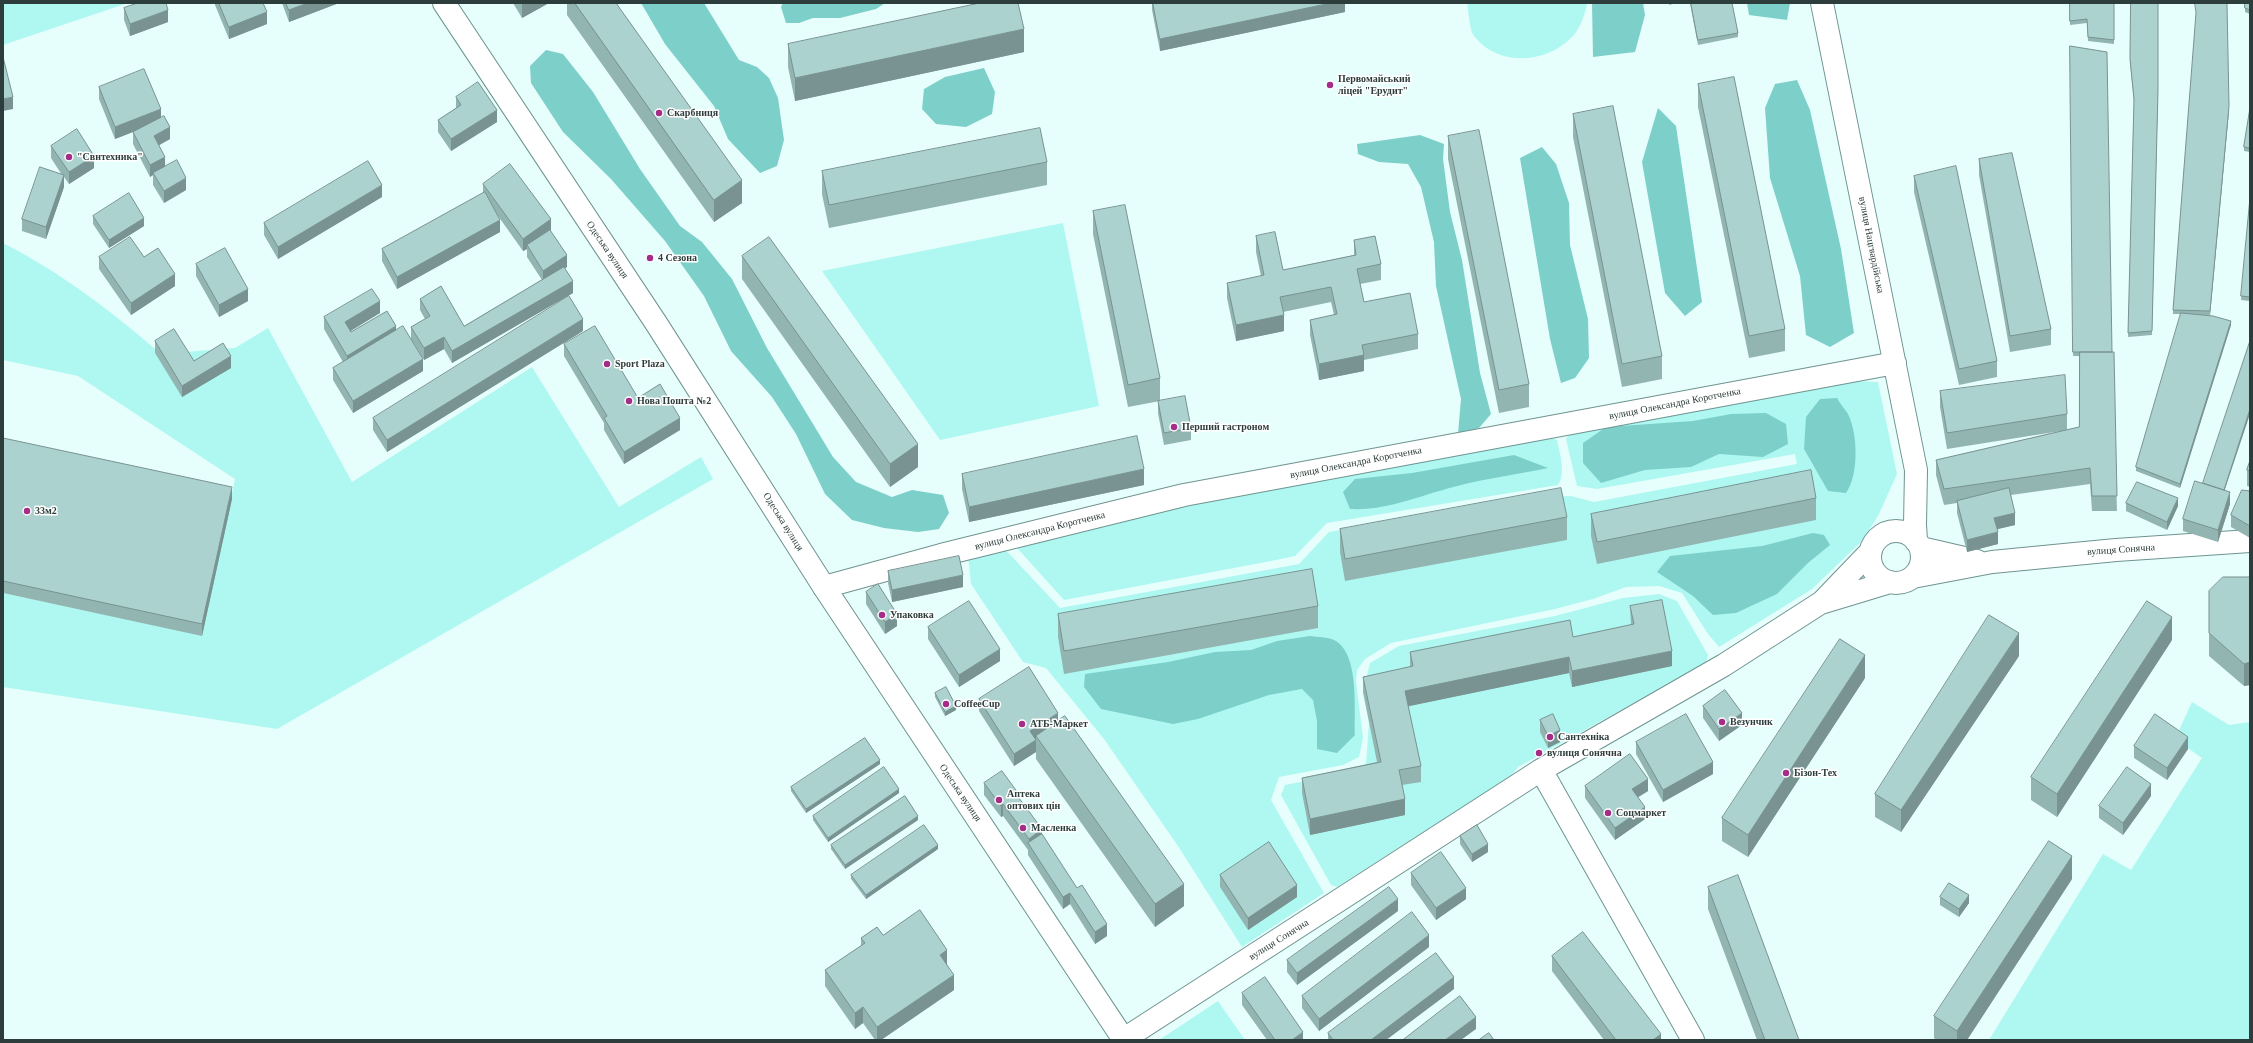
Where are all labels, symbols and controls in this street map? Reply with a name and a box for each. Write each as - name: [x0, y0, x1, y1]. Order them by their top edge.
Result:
- place label: Первомайський ліцей "Ерудит": [1338, 73, 1410, 96]
- marker: Первомайський ліцей "Ерудит": [1325, 80, 1335, 90]
- place label: Скарбниця: [667, 107, 718, 119]
- marker: Скарбниця: [654, 108, 664, 118]
- place label: "Свнтехника": [77, 151, 143, 163]
- marker: "Свнтехника": [64, 152, 74, 162]
- street label: вулиця Нацгвардійська: [1856, 196, 1886, 294]
- street label: Одеська вулиця: [583, 219, 631, 281]
- place label: 4 Сезона: [658, 252, 697, 264]
- marker: 4 Сезона: [645, 253, 655, 263]
- place label: Sport Plaza: [615, 358, 665, 370]
- marker: Sport Plaza: [602, 359, 612, 369]
- street label: вулиця Олександра Коротченка: [1608, 385, 1742, 423]
- place label: Нова Пошта №2: [637, 395, 711, 407]
- marker: Нова Пошта №2: [624, 396, 634, 406]
- place label: Перший гастроном: [1182, 421, 1269, 433]
- marker: Перший гастроном: [1169, 422, 1179, 432]
- street label: вулиця Олександра Коротченка: [1289, 444, 1423, 482]
- street label: Одеська вулиця: [760, 491, 806, 553]
- place label: 33м2: [35, 505, 57, 517]
- marker: 33м2: [22, 506, 32, 516]
- street label: вулиця Олександра Коротченка: [974, 509, 1106, 553]
- street label: вулиця Сонячна: [2087, 542, 2155, 558]
- place label: Упаковка: [890, 609, 934, 621]
- marker: Упаковка: [877, 610, 887, 620]
- place label: CoffeeCup: [954, 698, 1000, 710]
- marker: CoffeeCup: [941, 699, 951, 709]
- place label: Везунчик: [1730, 716, 1773, 728]
- marker: Везунчик: [1717, 717, 1727, 727]
- place label: АТБ-Маркет: [1030, 718, 1088, 730]
- marker: АТБ-Маркет: [1017, 719, 1027, 729]
- place label: Сантехніка: [1558, 731, 1609, 743]
- marker: Сантехніка: [1545, 732, 1555, 742]
- place label: вулиця Сонячна: [1547, 747, 1622, 759]
- marker: вулиця Сонячна: [1534, 748, 1544, 758]
- street label: Одеська вулиця: [936, 762, 984, 824]
- place label: Бізон-Тех: [1794, 767, 1837, 779]
- marker: Бізон-Тех: [1781, 768, 1791, 778]
- place label: Аптека оптових цін: [1007, 788, 1060, 812]
- marker: Аптека оптових цін: [994, 795, 1004, 805]
- place label: Соцмаркет: [1616, 807, 1666, 819]
- marker: Соцмаркет: [1603, 808, 1613, 818]
- place label: Масленка: [1031, 822, 1076, 834]
- marker: Масленка: [1018, 823, 1028, 833]
- street label: вулиця Сонячна: [1247, 917, 1311, 963]

